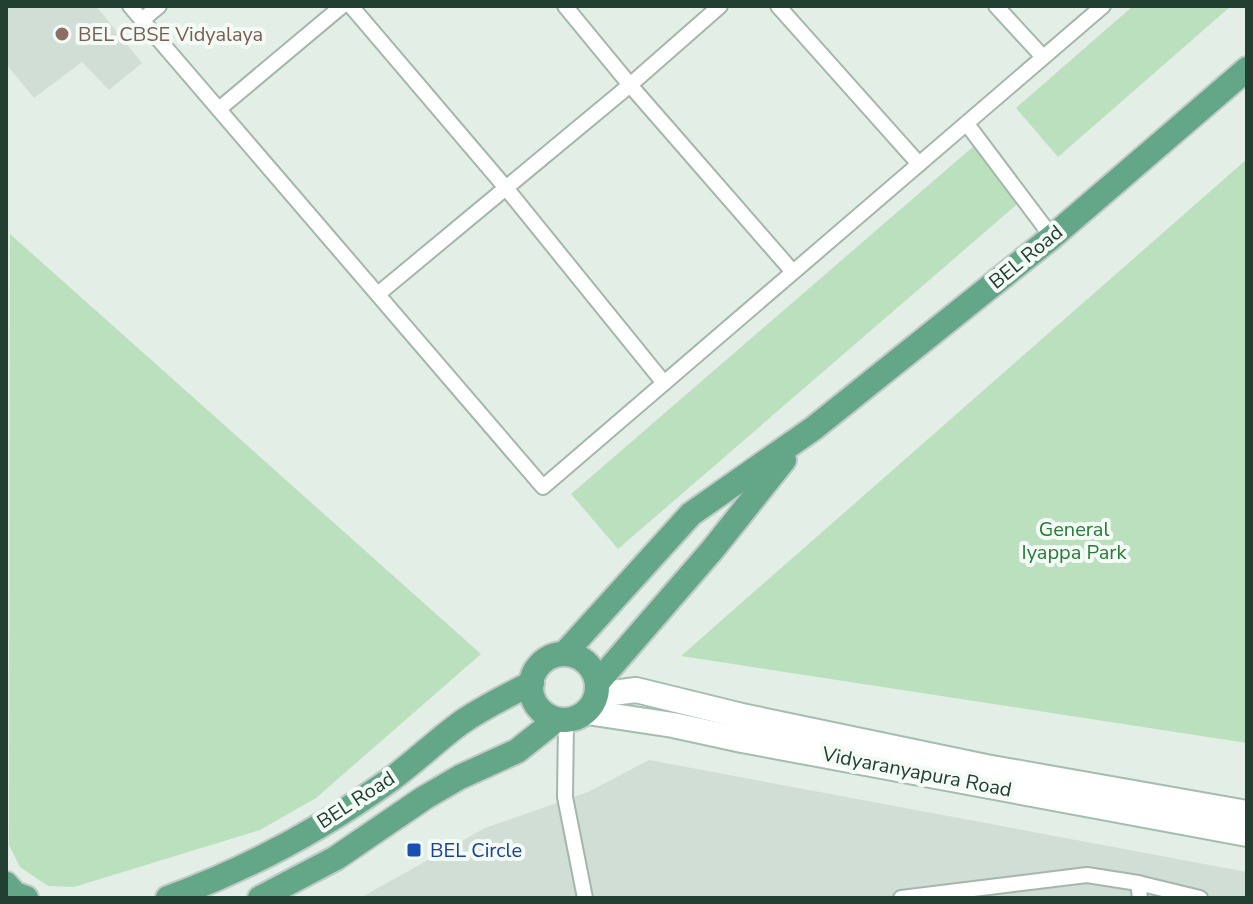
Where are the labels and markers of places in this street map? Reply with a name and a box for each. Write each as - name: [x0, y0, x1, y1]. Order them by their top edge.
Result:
- place label: BEL CBSE Vidyalaya: [78, 21, 263, 48]
- marker: BEL CBSE Vidyalaya: [53, 25, 71, 43]
- place label: BEL Circle: [430, 837, 522, 864]
- marker: BEL Circle: [405, 841, 423, 859]

